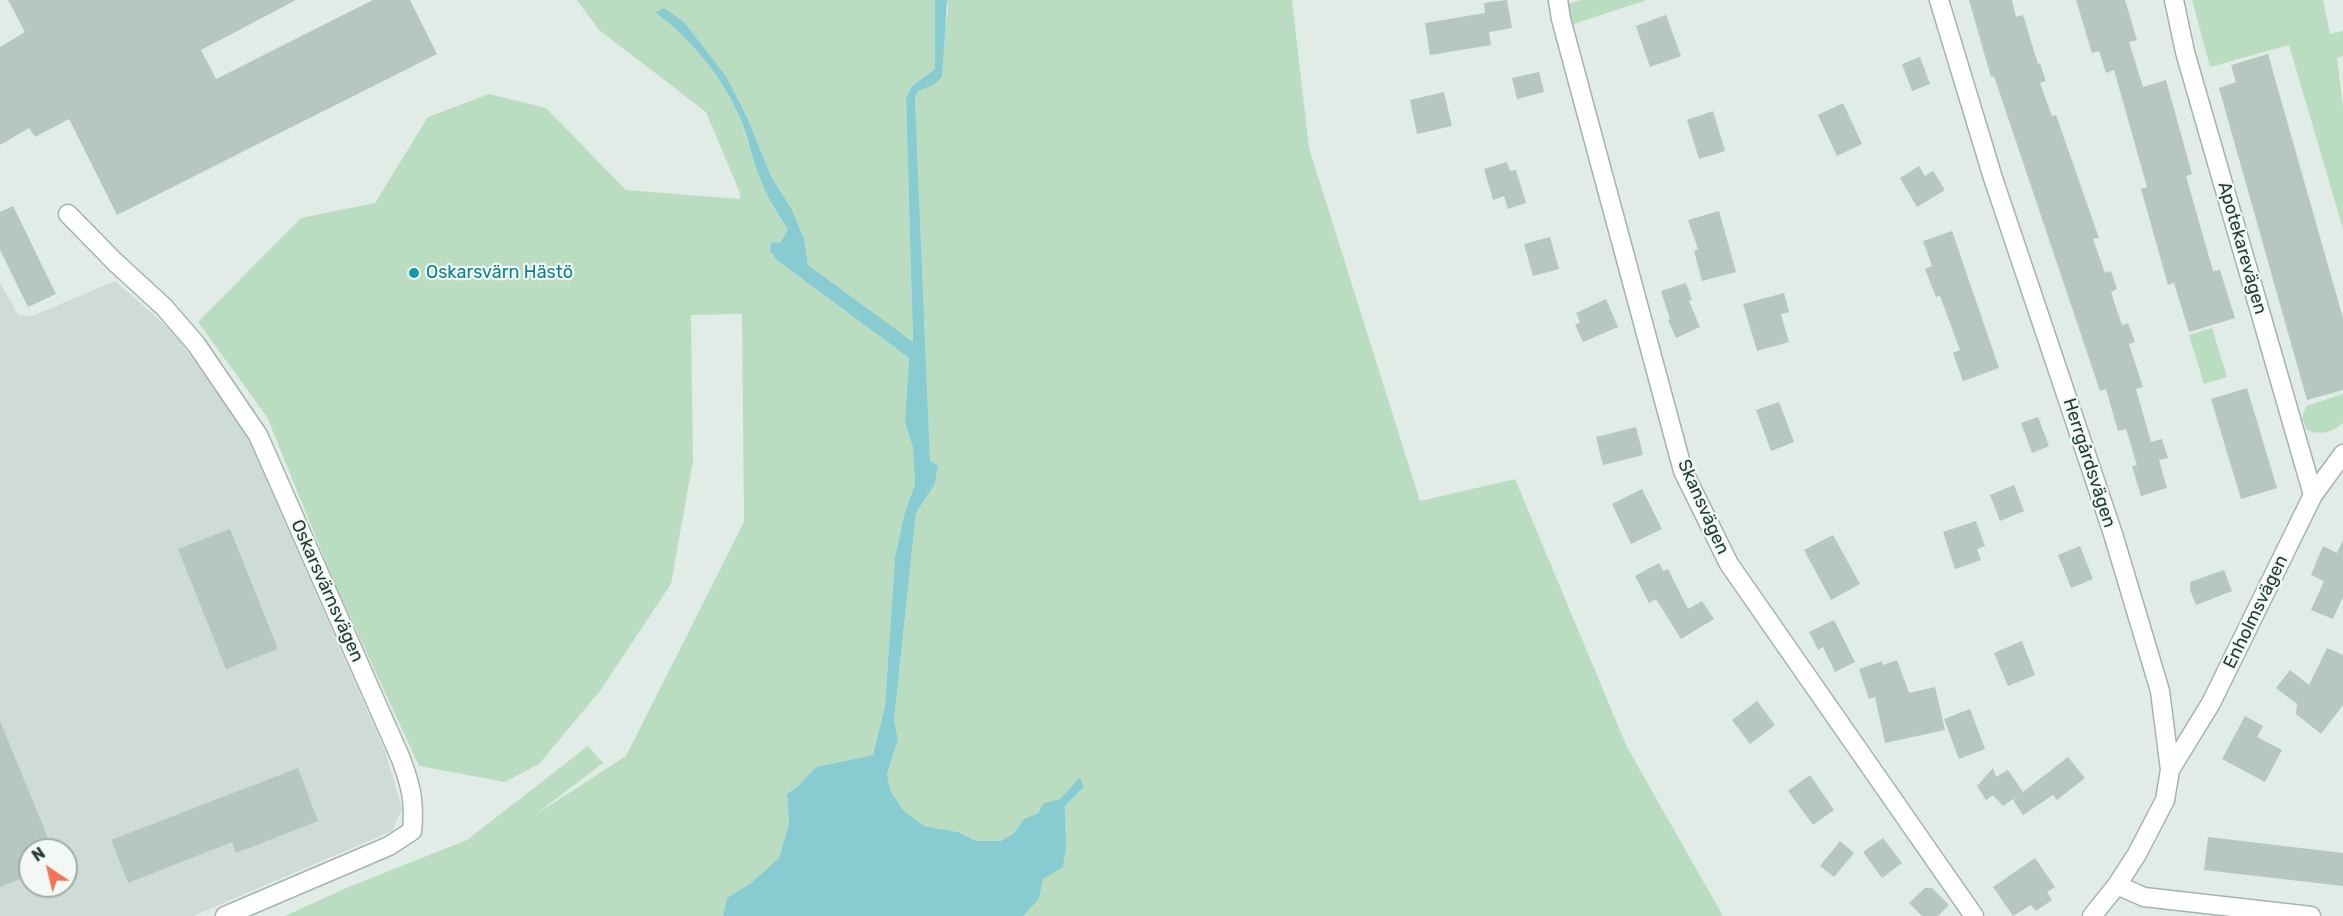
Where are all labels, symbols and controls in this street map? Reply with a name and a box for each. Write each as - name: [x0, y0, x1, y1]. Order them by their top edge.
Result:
- street label: Apotekarevägen: [2213, 179, 2271, 317]
- place label: Oskarsvärn Hästö: [426, 262, 573, 284]
- marker: Oskarsvärn Hästö: [407, 266, 421, 280]
- street label: Herrgårdsvägen: [2058, 396, 2120, 530]
- street label: Skansvägen: [1673, 456, 1733, 558]
- street label: Oskarsvärnsvägen: [286, 516, 368, 666]
- street label: Enholmsvägen: [2219, 552, 2293, 672]
- north arrow: [18, 838, 78, 898]
- text: N: [28, 843, 49, 866]

